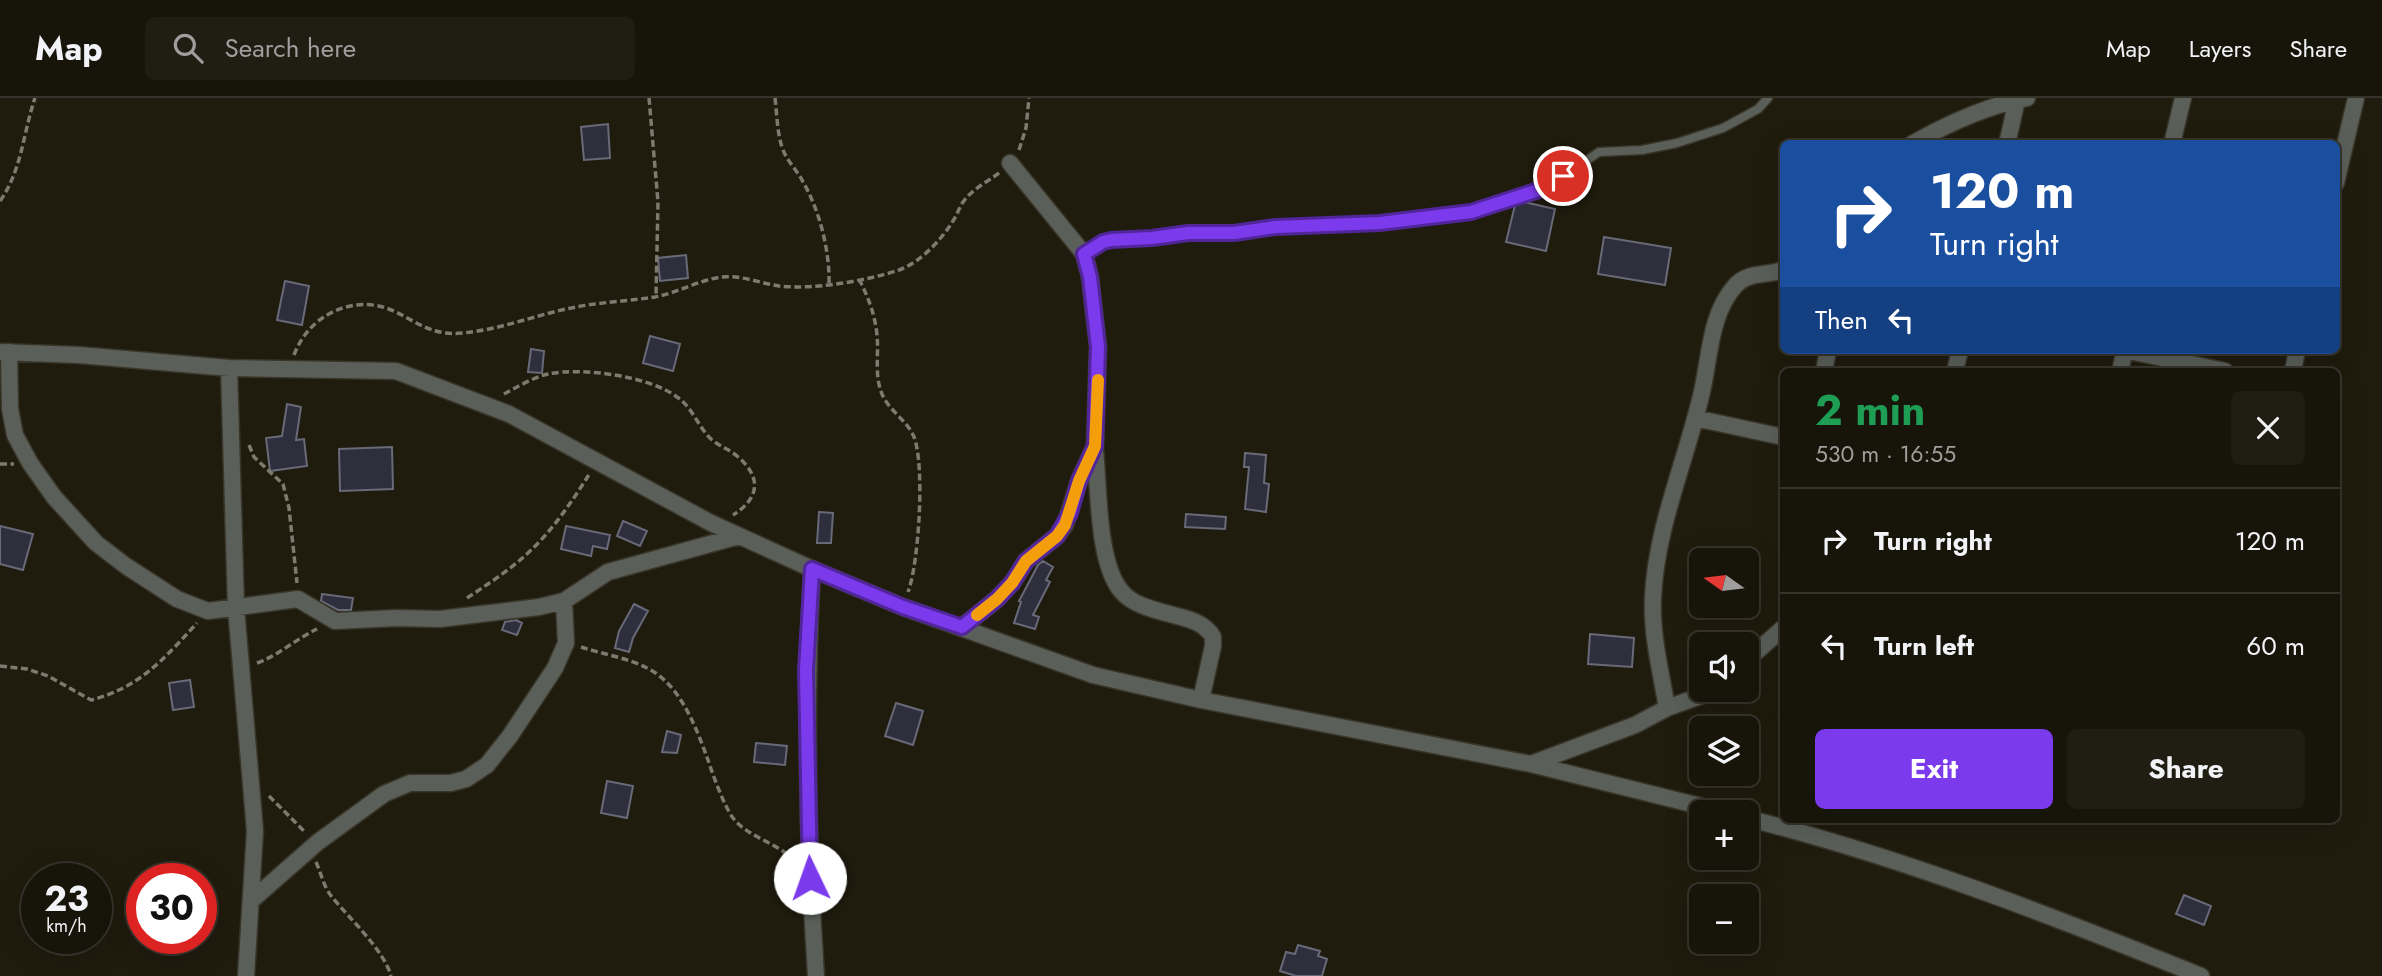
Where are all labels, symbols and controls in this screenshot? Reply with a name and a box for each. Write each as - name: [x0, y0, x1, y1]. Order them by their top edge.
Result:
- search box: [145, 17, 635, 80]
- text: Map: [35, 25, 103, 72]
- icon: search: [169, 29, 207, 67]
- text: Search here: [225, 29, 356, 67]
- text: Map: [2106, 31, 2151, 66]
- text: Layers: [2189, 31, 2251, 66]
- text: Share: [2289, 31, 2347, 66]
- pin: [1533, 146, 1593, 206]
- text: 120 m: [1930, 156, 2074, 226]
- icon: arrive: [1544, 157, 1582, 195]
- icon: right: [1815, 168, 1906, 259]
- text: Turn right: [1930, 221, 2059, 267]
- text: Then: [1815, 301, 1868, 339]
- icon: left: [1882, 301, 1920, 339]
- text: 2 min: [1815, 380, 1925, 441]
- button: close: [2231, 391, 2305, 465]
- text: 530 m · 16:55: [1815, 437, 1956, 471]
- icon: right: [1815, 522, 1853, 560]
- text: Turn right: [1874, 522, 1992, 560]
- text: 120 m: [2235, 522, 2305, 560]
- north arrow: [1689, 548, 1759, 618]
- map controls: [1689, 548, 1759, 954]
- icon: left: [1815, 627, 1853, 665]
- text: Turn left: [1874, 627, 1974, 665]
- text: 60 m: [2246, 627, 2305, 665]
- button: sound: [1689, 632, 1759, 702]
- button: layers: [1689, 716, 1759, 786]
- button: Exit: [1815, 729, 2053, 809]
- button: Share: [2067, 729, 2305, 809]
- button: +: [1689, 800, 1759, 870]
- position arrow: [773, 841, 847, 915]
- speed limit sign: 30: [126, 863, 217, 954]
- text: 23: [44, 874, 89, 924]
- button: −: [1689, 884, 1759, 954]
- text: km/h: [46, 913, 87, 939]

